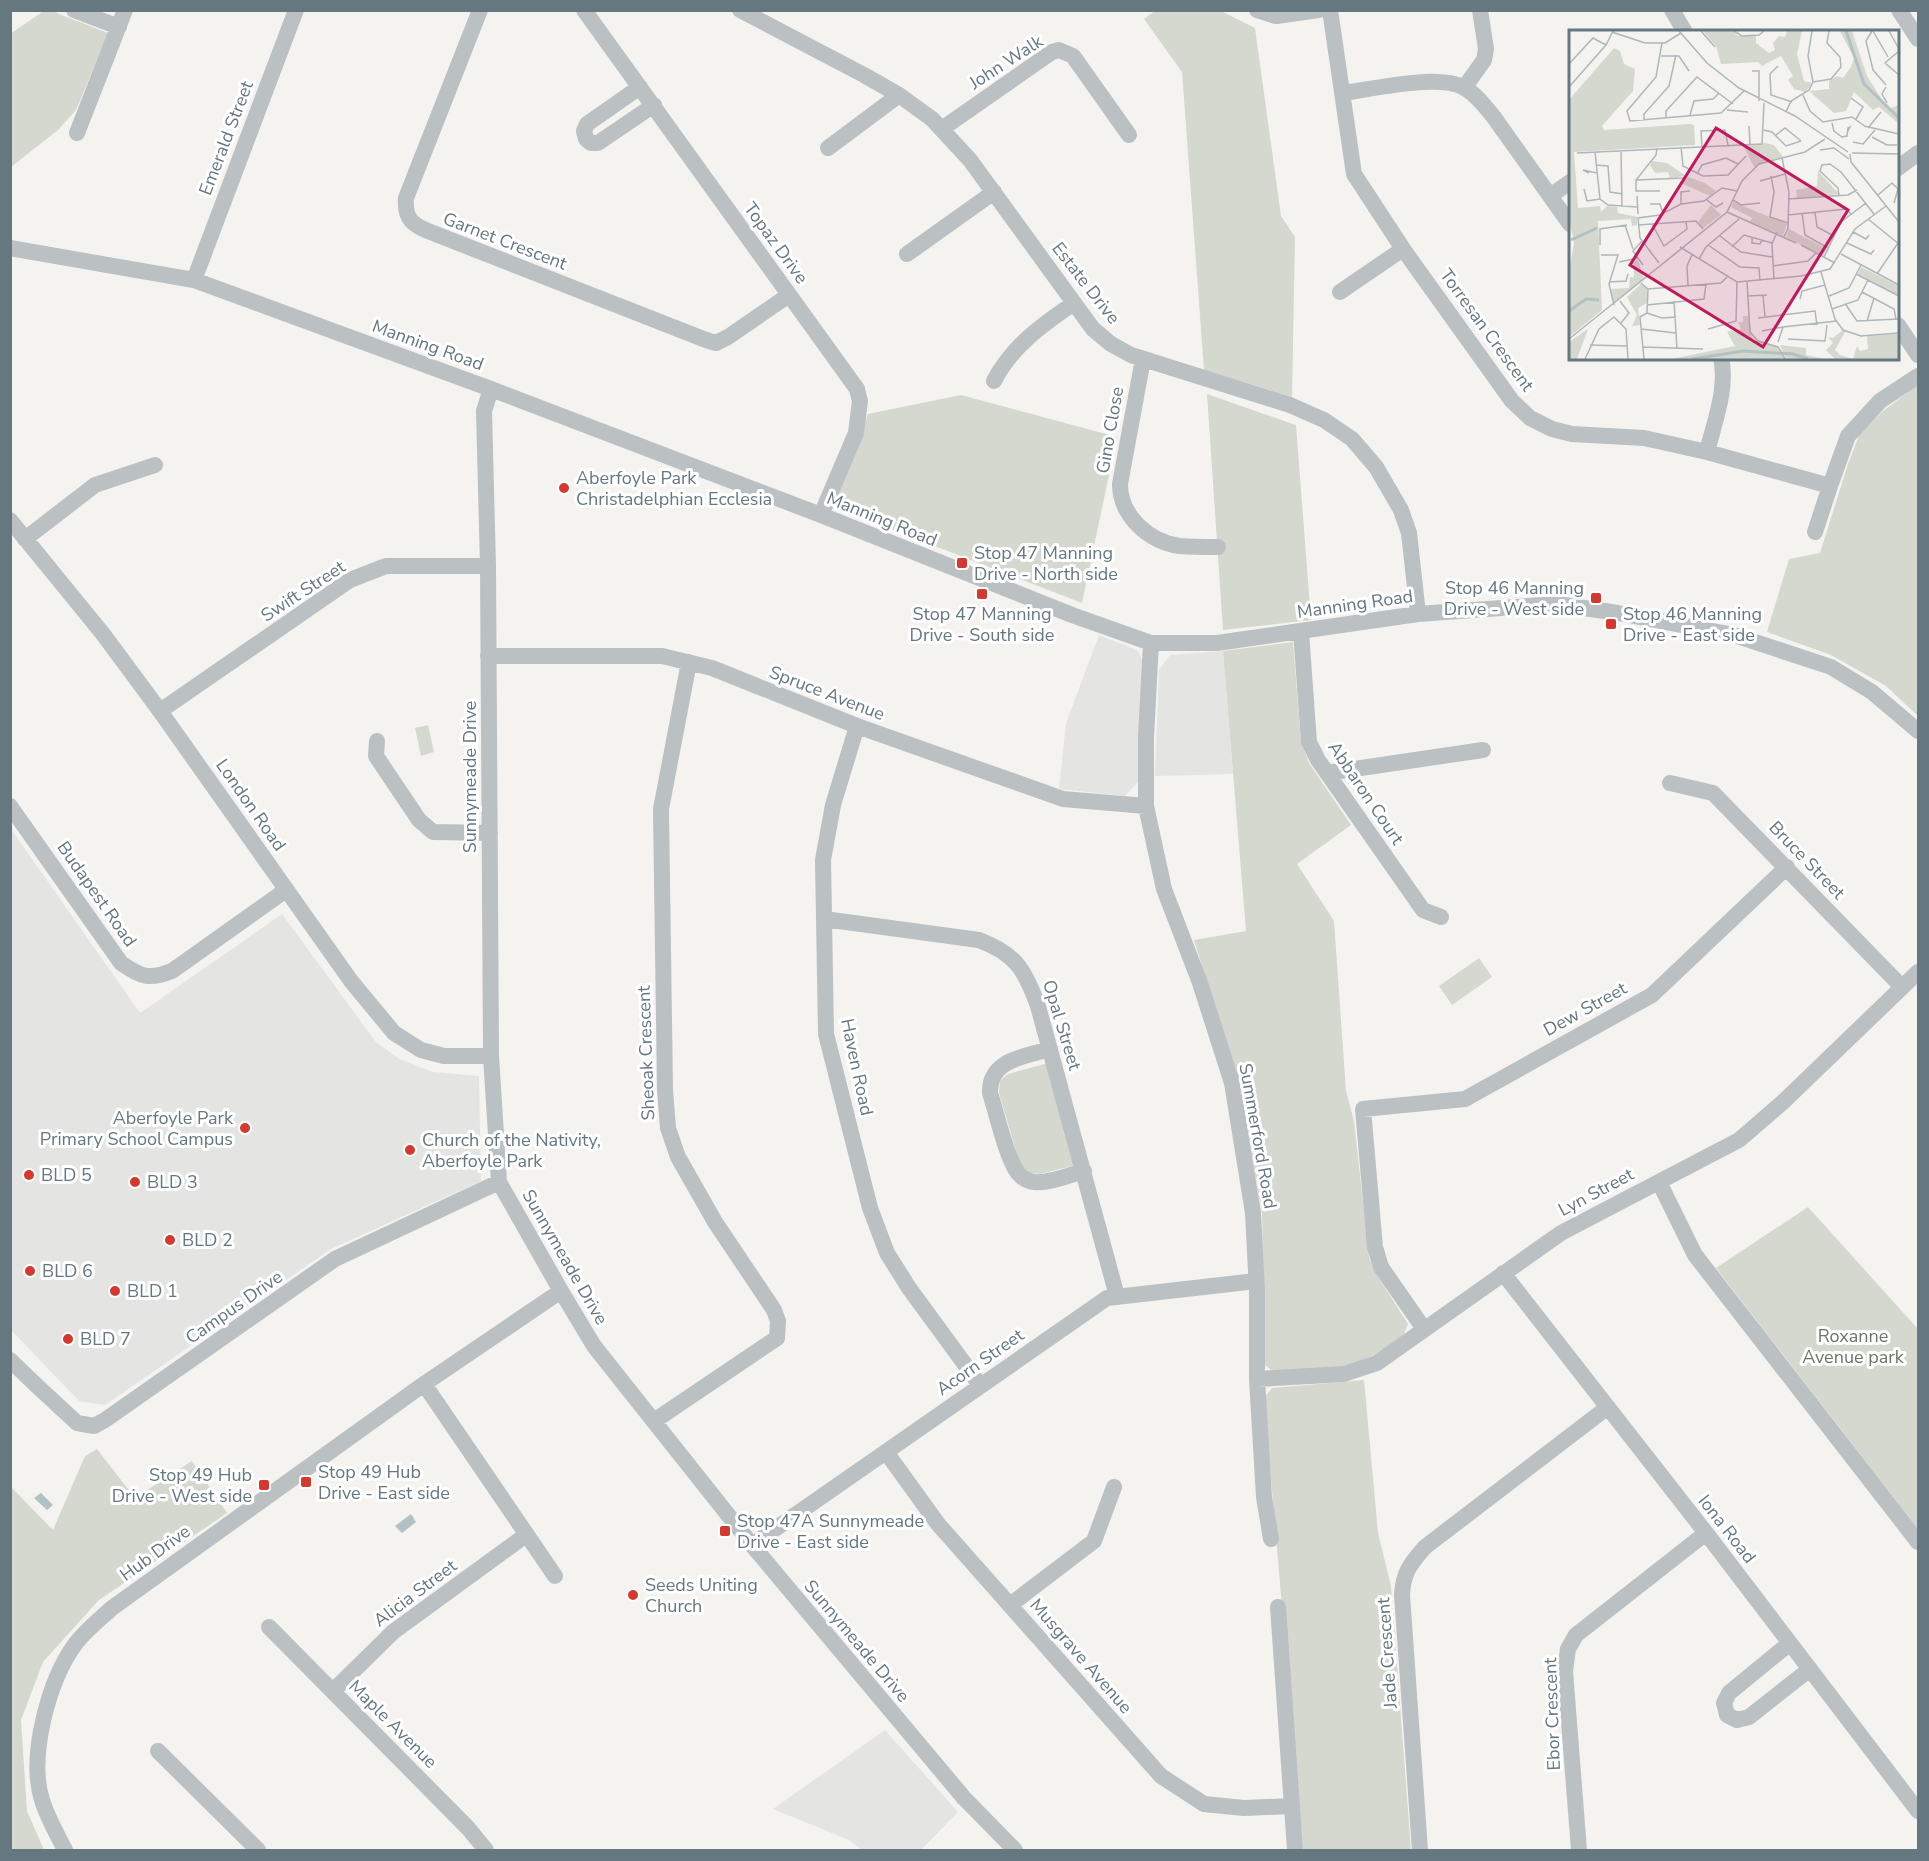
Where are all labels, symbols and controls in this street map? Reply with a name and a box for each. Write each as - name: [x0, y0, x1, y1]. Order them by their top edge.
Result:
- street label: John Walk: [964, 29, 1048, 95]
- inset map: [1569, 30, 1899, 360]
- street label: Emerald Street: [193, 77, 259, 199]
- street label: Topaz Drive: [738, 197, 814, 289]
- street label: Garnet Crescent: [440, 206, 571, 276]
- street label: Estate Drive: [1046, 237, 1126, 329]
- street label: Torresan Crescent: [1434, 264, 1540, 397]
- street label: Manning Road: [369, 314, 487, 376]
- street label: Gino Close: [1091, 385, 1129, 475]
- place label: Aberfoyle Park Christadelphian Ecclesia: [576, 466, 772, 511]
- marker: Aberfoyle Park Christadelphian Ecclesia: [557, 481, 571, 495]
- street label: Manning Road: [823, 486, 941, 552]
- place label: Stop 47 Manning Drive - North side: [974, 541, 1118, 586]
- street label: Swift Street: [256, 554, 350, 627]
- marker: Stop 47 Manning Drive - North side: [955, 556, 969, 570]
- place label: Stop 46 Manning Drive - West side: [1444, 576, 1584, 621]
- street label: Manning Road: [1295, 584, 1415, 624]
- marker: Stop 47 Manning Drive - South side: [975, 587, 989, 601]
- marker: Stop 46 Manning Drive - West side: [1589, 591, 1603, 605]
- place label: Stop 47 Manning Drive - South side: [910, 602, 1054, 647]
- place label: Stop 46 Manning Drive - East side: [1623, 602, 1762, 647]
- marker: Stop 46 Manning Drive - East side: [1604, 617, 1618, 631]
- street label: Spruce Avenue: [766, 660, 888, 726]
- street label: Sunnymeade Drive: [458, 701, 482, 853]
- street label: Abbaron Court: [1323, 737, 1410, 850]
- street label: London Road: [210, 754, 292, 856]
- street label: Bruce Street: [1764, 816, 1851, 905]
- street label: Budapest Road: [52, 836, 142, 952]
- street label: Dew Street: [1539, 976, 1632, 1042]
- street label: Opal Street: [1037, 977, 1087, 1074]
- street label: Sheoak Crescent: [632, 984, 660, 1121]
- street label: Haven Road: [835, 1016, 879, 1118]
- street label: Summerford Road: [1233, 1061, 1283, 1211]
- place label: Aberfoyle Park Primary School Campus: [40, 1106, 234, 1151]
- marker: Aberfoyle Park Primary School Campus: [238, 1121, 252, 1135]
- place label: Church of the Nativity, Aberfoyle Park: [422, 1128, 601, 1173]
- marker: Church of the Nativity, Aberfoyle Park: [403, 1143, 417, 1157]
- street label: Lyn Street: [1554, 1162, 1639, 1222]
- place label: BLD 5: [41, 1163, 92, 1187]
- marker: BLD 5: [22, 1168, 36, 1182]
- place label: BLD 3: [147, 1170, 198, 1194]
- marker: BLD 3: [128, 1175, 142, 1189]
- street label: Sunnymeade Drive: [516, 1185, 614, 1329]
- place label: BLD 2: [182, 1228, 233, 1252]
- marker: BLD 2: [163, 1233, 177, 1247]
- place label: BLD 6: [42, 1259, 93, 1283]
- marker: BLD 6: [23, 1264, 37, 1278]
- street label: Campus Drive: [181, 1265, 287, 1349]
- place label: BLD 1: [127, 1279, 178, 1303]
- marker: BLD 1: [108, 1284, 122, 1298]
- street label: Acorn Street: [932, 1323, 1029, 1401]
- park label: Roxanne Avenue park: [1802, 1324, 1905, 1369]
- place label: BLD 7: [80, 1327, 131, 1351]
- marker: BLD 7: [61, 1332, 75, 1346]
- place label: Stop 49 Hub Drive - East side: [318, 1460, 450, 1505]
- place label: Stop 49 Hub Drive - West side: [112, 1463, 252, 1508]
- marker: Stop 49 Hub Drive - East side: [299, 1475, 313, 1489]
- marker: Stop 49 Hub Drive - West side: [257, 1478, 271, 1492]
- street label: Iona Road: [1693, 1490, 1761, 1568]
- place label: Stop 47A Sunnymeade Drive - East side: [737, 1509, 924, 1554]
- street label: Hub Drive: [115, 1519, 195, 1587]
- marker: Stop 47A Sunnymeade Drive - East side: [718, 1524, 732, 1538]
- street label: Alicia Street: [368, 1553, 462, 1632]
- place label: Seeds Uniting Church: [645, 1573, 758, 1618]
- street label: Sunnymeade Drive: [799, 1575, 915, 1707]
- marker: Seeds Uniting Church: [626, 1588, 640, 1602]
- street label: Musgrave Avenue: [1024, 1593, 1138, 1719]
- street label: Jade Crescent: [1371, 1596, 1403, 1710]
- street label: Ebor Crescent: [1538, 1656, 1566, 1771]
- street label: Maple Avenue: [343, 1674, 443, 1774]

